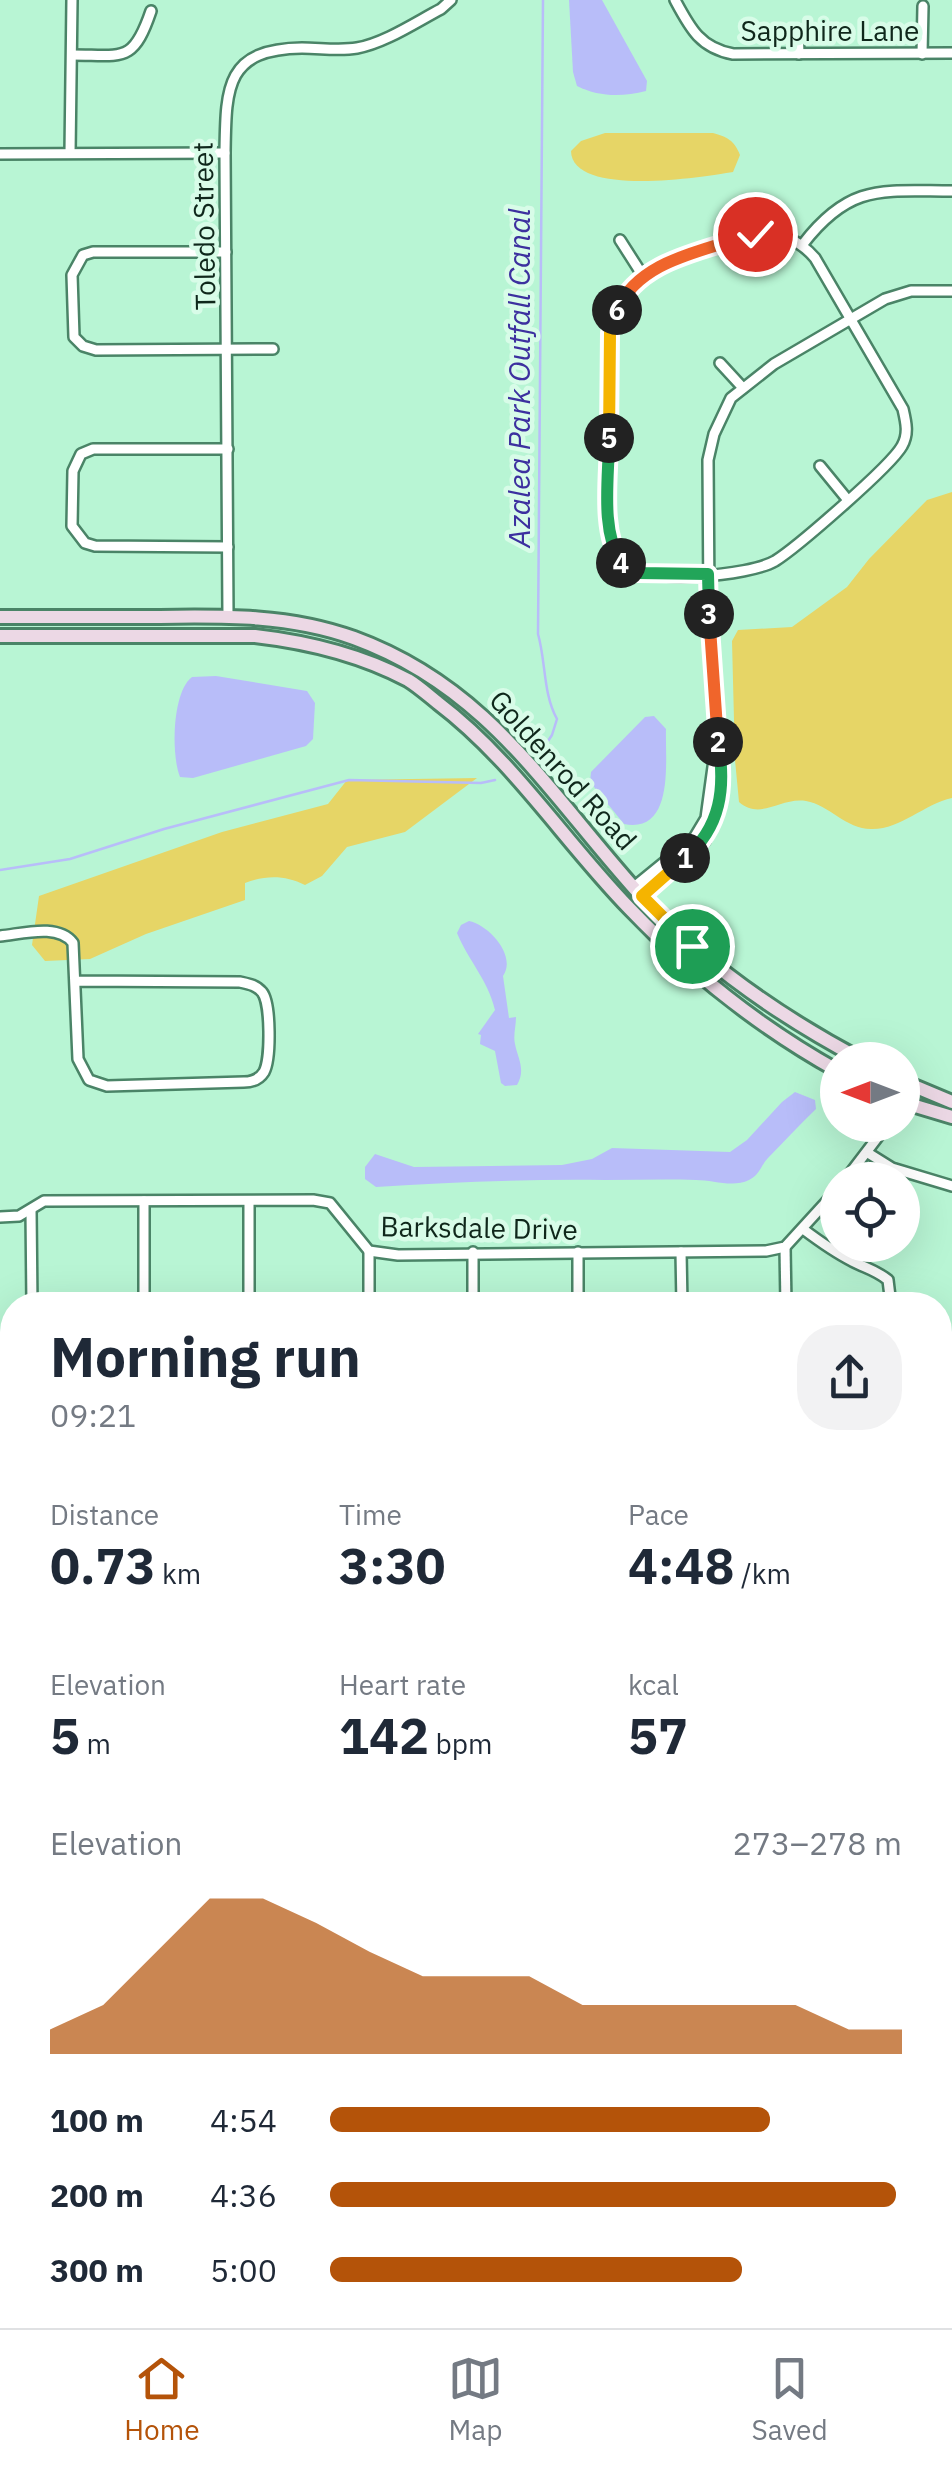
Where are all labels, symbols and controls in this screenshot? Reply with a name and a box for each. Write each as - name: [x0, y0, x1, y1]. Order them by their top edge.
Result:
- street label: Sapphire Lane: [741, 12, 919, 49]
- street label: Toledo Street: [184, 142, 223, 310]
- pin: [713, 192, 798, 277]
- icon: check: [728, 207, 783, 262]
- water label: Azalea Park Outfall Canal: [499, 208, 538, 549]
- pin: 6: [592, 285, 642, 335]
- text: 6: [609, 291, 625, 328]
- pin: 5: [584, 413, 634, 463]
- text: 5: [601, 419, 617, 456]
- pin: 4: [596, 538, 646, 588]
- text: 4: [613, 544, 629, 581]
- pin: 3: [684, 589, 734, 639]
- text: 3: [701, 595, 717, 632]
- street label: Goldenrod Road: [482, 682, 645, 858]
- pin: 2: [693, 717, 743, 767]
- text: 2: [710, 723, 726, 760]
- pin: 1: [660, 833, 710, 883]
- text: 1: [677, 839, 693, 876]
- pin: [650, 904, 735, 989]
- icon: arrive: [665, 919, 720, 974]
- north arrow: [820, 1042, 920, 1142]
- map controls: [820, 1042, 920, 1262]
- button: locate: [820, 1162, 920, 1262]
- street label: Barksdale Drive: [380, 1207, 578, 1248]
- text: Morning run: [50, 1321, 361, 1392]
- button: share: [797, 1325, 902, 1430]
- text: 09:21: [50, 1394, 136, 1436]
- text: Distance: [50, 1496, 159, 1533]
- text: Time: [339, 1496, 402, 1533]
- text: Pace: [628, 1496, 689, 1533]
- text: 0.73: [50, 1533, 156, 1598]
- text: 3:30: [339, 1533, 446, 1598]
- text: 4:48: [628, 1533, 735, 1598]
- text: km: [156, 1555, 201, 1592]
- text: /km: [735, 1555, 791, 1592]
- text: Elevation: [50, 1666, 166, 1703]
- text: Heart rate: [339, 1666, 466, 1703]
- text: kcal: [628, 1666, 679, 1703]
- text: 5: [50, 1703, 80, 1768]
- text: 142: [339, 1703, 429, 1768]
- text: 57: [628, 1703, 688, 1768]
- text: m: [80, 1725, 111, 1762]
- text: bpm: [429, 1725, 493, 1762]
- text: Elevation: [50, 1822, 183, 1864]
- text: 273–278 m: [732, 1822, 902, 1864]
- text: 100 m: [50, 2099, 144, 2141]
- text: 4:54: [210, 2099, 277, 2141]
- text: 200 m: [50, 2174, 144, 2216]
- text: 4:36: [210, 2174, 277, 2216]
- text: 300 m: [50, 2249, 144, 2291]
- text: 5:00: [210, 2249, 277, 2291]
- tab: Home: [124, 2351, 200, 2448]
- tab: Map: [448, 2351, 503, 2448]
- tab: Saved: [752, 2351, 828, 2448]

